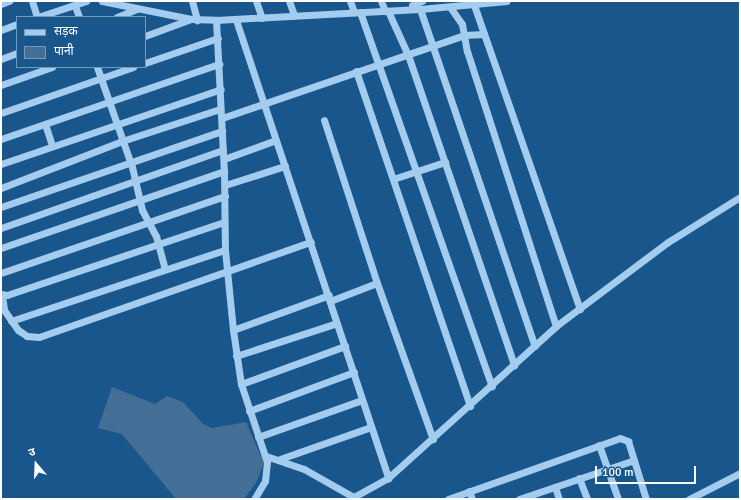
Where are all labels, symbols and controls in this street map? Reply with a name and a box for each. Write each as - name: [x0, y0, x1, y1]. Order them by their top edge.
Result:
- legend: [16, 16, 146, 68]
- text: सड़क: [54, 24, 78, 39]
- text: पानी: [54, 44, 74, 59]
- north arrow: [16, 444, 56, 484]
- text: उ: [27, 445, 37, 459]
- scale bar: [597, 458, 698, 484]
- text: 100 m: [602, 465, 634, 480]

